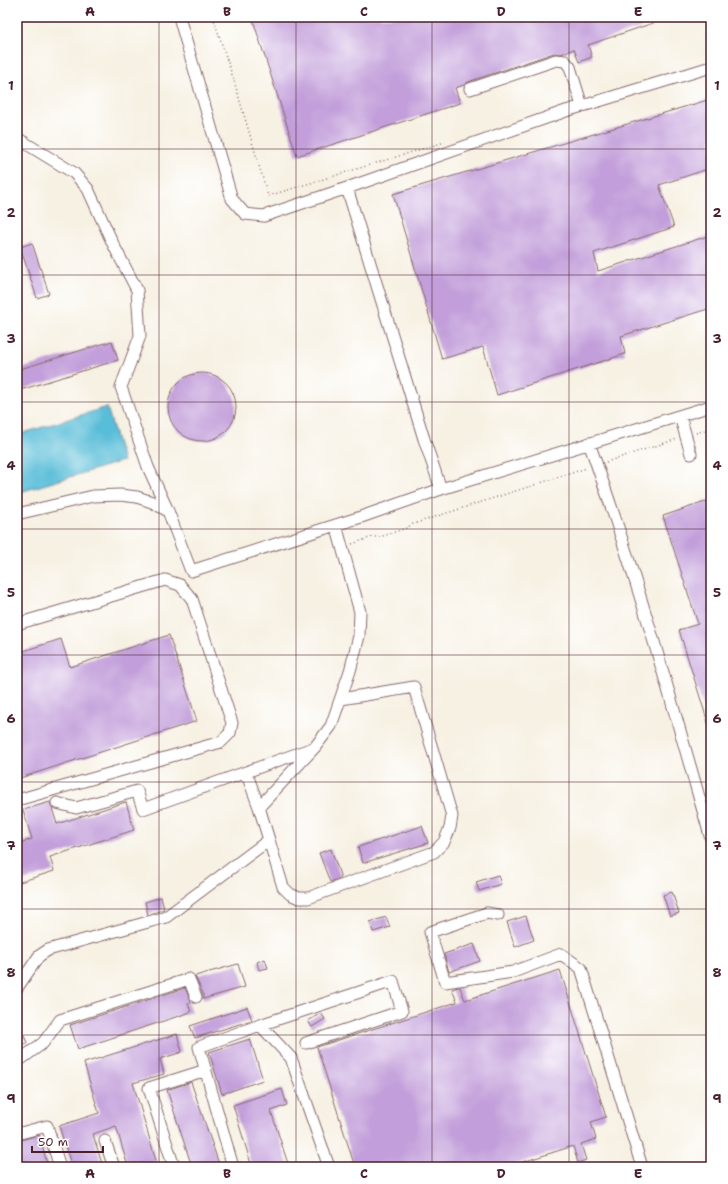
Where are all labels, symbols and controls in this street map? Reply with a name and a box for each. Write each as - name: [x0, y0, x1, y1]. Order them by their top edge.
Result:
- text: A: [85, 3, 95, 20]
- text: B: [223, 3, 231, 20]
- text: C: [360, 3, 368, 20]
- text: D: [496, 3, 506, 20]
- text: E: [634, 3, 643, 20]
- text: 1: [8, 77, 14, 94]
- text: 1: [714, 77, 720, 94]
- text: 2: [6, 204, 16, 221]
- text: 2: [712, 204, 722, 221]
- text: 3: [6, 330, 16, 347]
- text: 3: [712, 330, 722, 347]
- text: 4: [6, 457, 16, 474]
- text: 4: [712, 457, 722, 474]
- text: 5: [7, 584, 15, 601]
- text: 5: [713, 584, 721, 601]
- text: 6: [6, 710, 16, 727]
- text: 6: [712, 710, 722, 727]
- text: 7: [6, 837, 16, 854]
- text: 7: [712, 837, 722, 854]
- text: 8: [6, 964, 16, 981]
- text: 8: [712, 964, 722, 981]
- text: 9: [6, 1090, 16, 1107]
- text: 9: [712, 1090, 722, 1107]
- scale bar: [32, 1128, 103, 1154]
- text: 50 m: [38, 1134, 68, 1150]
- text: A: [85, 1165, 95, 1182]
- text: B: [223, 1165, 231, 1182]
- text: C: [360, 1165, 368, 1182]
- text: D: [496, 1165, 506, 1182]
- text: E: [634, 1165, 643, 1182]

